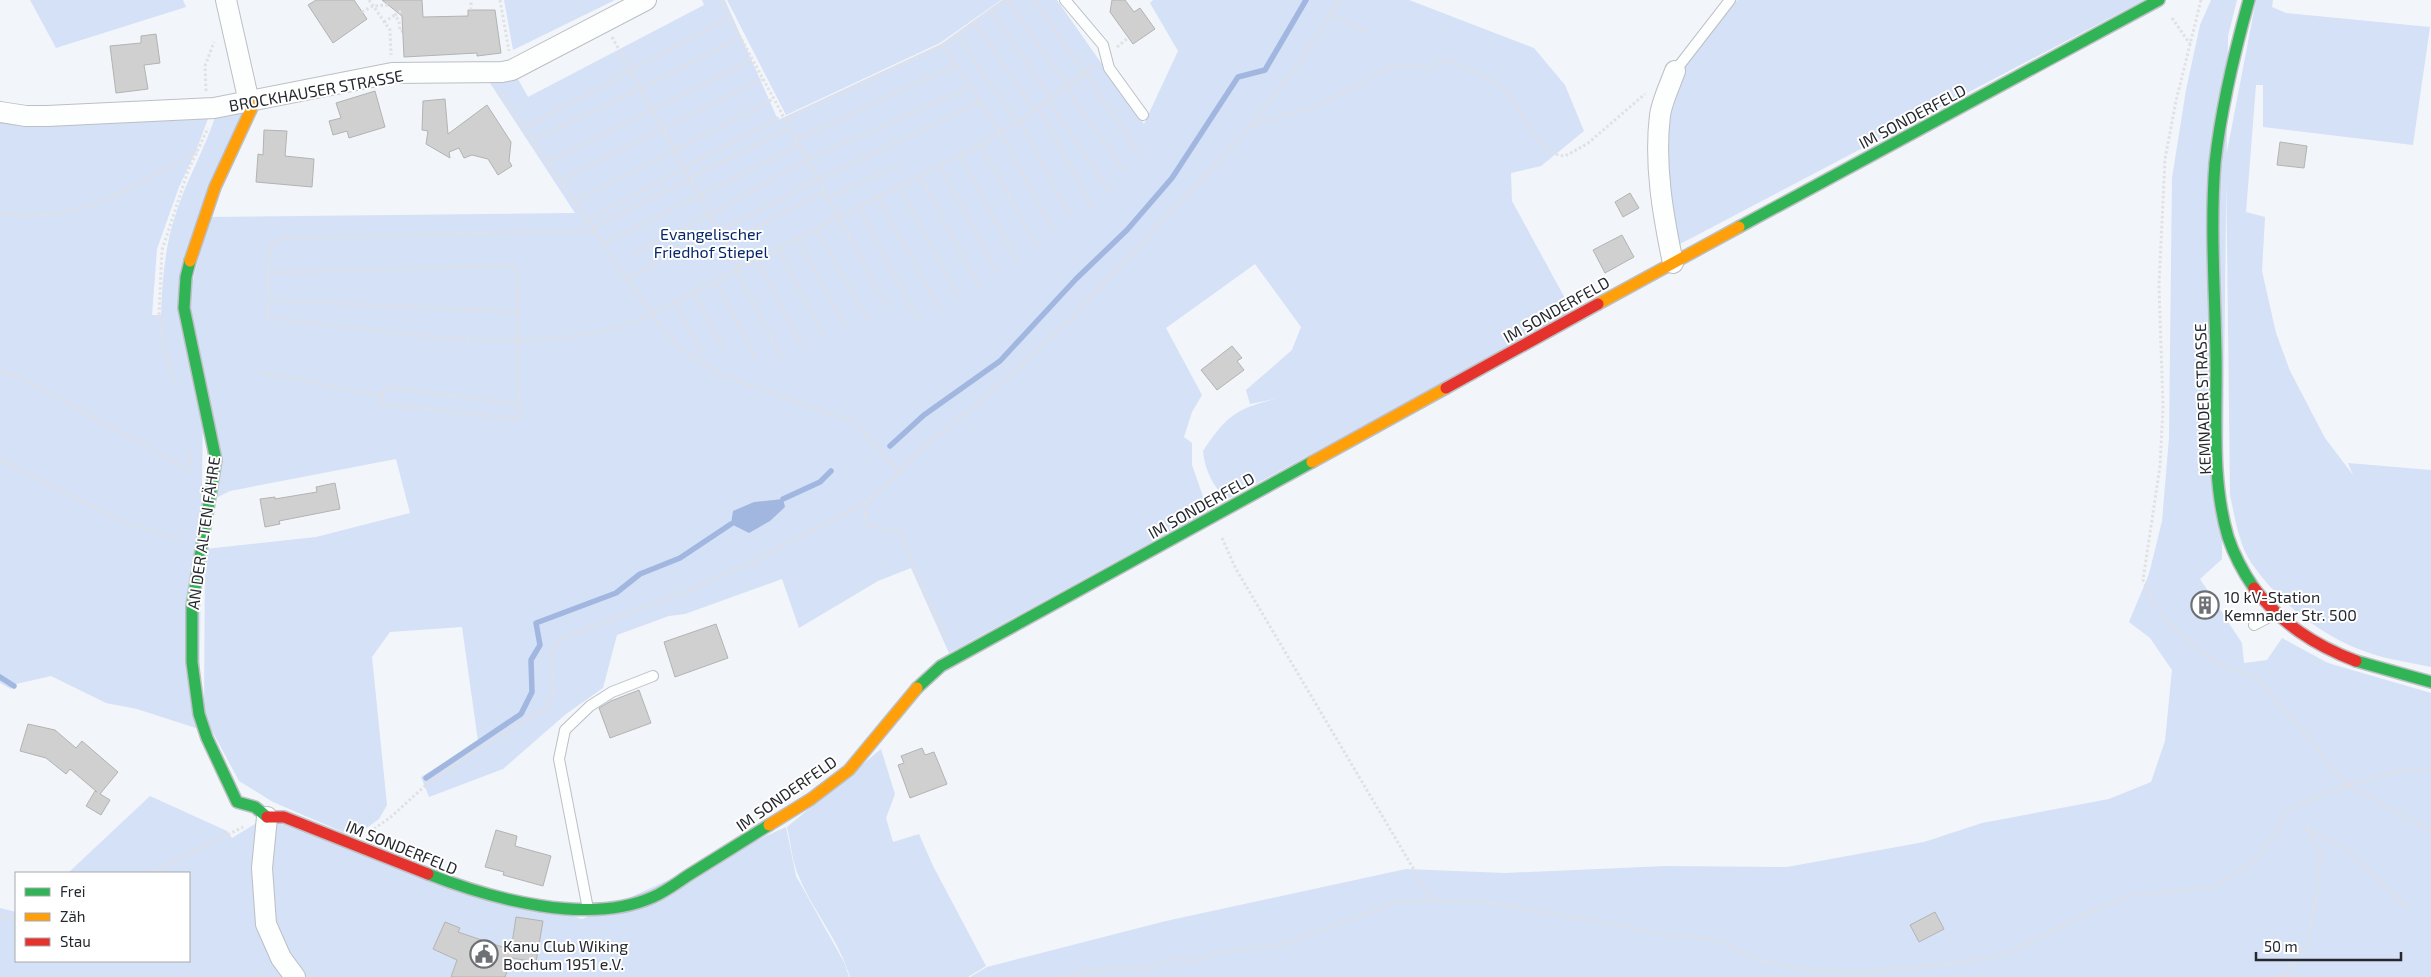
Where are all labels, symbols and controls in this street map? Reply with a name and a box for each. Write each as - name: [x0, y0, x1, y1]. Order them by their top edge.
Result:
- street label: BROCKHAUSER STRASSE: [227, 65, 405, 115]
- street label: IM SONDERFELD: [1855, 80, 1969, 152]
- park label: Evangelischer Friedhof Stiepel: [654, 224, 768, 261]
- street label: IM SONDERFELD: [1500, 272, 1612, 346]
- street label: KEMNADER STRASSE: [2190, 323, 2214, 475]
- street label: AN DER ALTEN FÄHRE: [183, 455, 223, 611]
- street label: IM SONDERFELD: [1145, 468, 1257, 542]
- place label: 10 kV-Station Kemnader Str. 500: [2224, 587, 2357, 624]
- building icon: 10 kV-Station Kemnader Str. 500: [2190, 590, 2220, 620]
- street label: IM SONDERFELD: [732, 751, 840, 835]
- street label: IM SONDERFELD: [343, 816, 461, 878]
- legend: [15, 872, 190, 962]
- text: Frei: [60, 882, 85, 900]
- text: Zäh: [60, 907, 85, 925]
- scale bar: [2256, 930, 2401, 962]
- text: Stau: [60, 932, 91, 950]
- place label: Kanu Club Wiking Bochum 1951 e.V.: [503, 936, 628, 973]
- text: 50 m: [2264, 937, 2298, 955]
- public building icon: Kanu Club Wiking Bochum 1951 e.V.: [469, 939, 499, 969]

